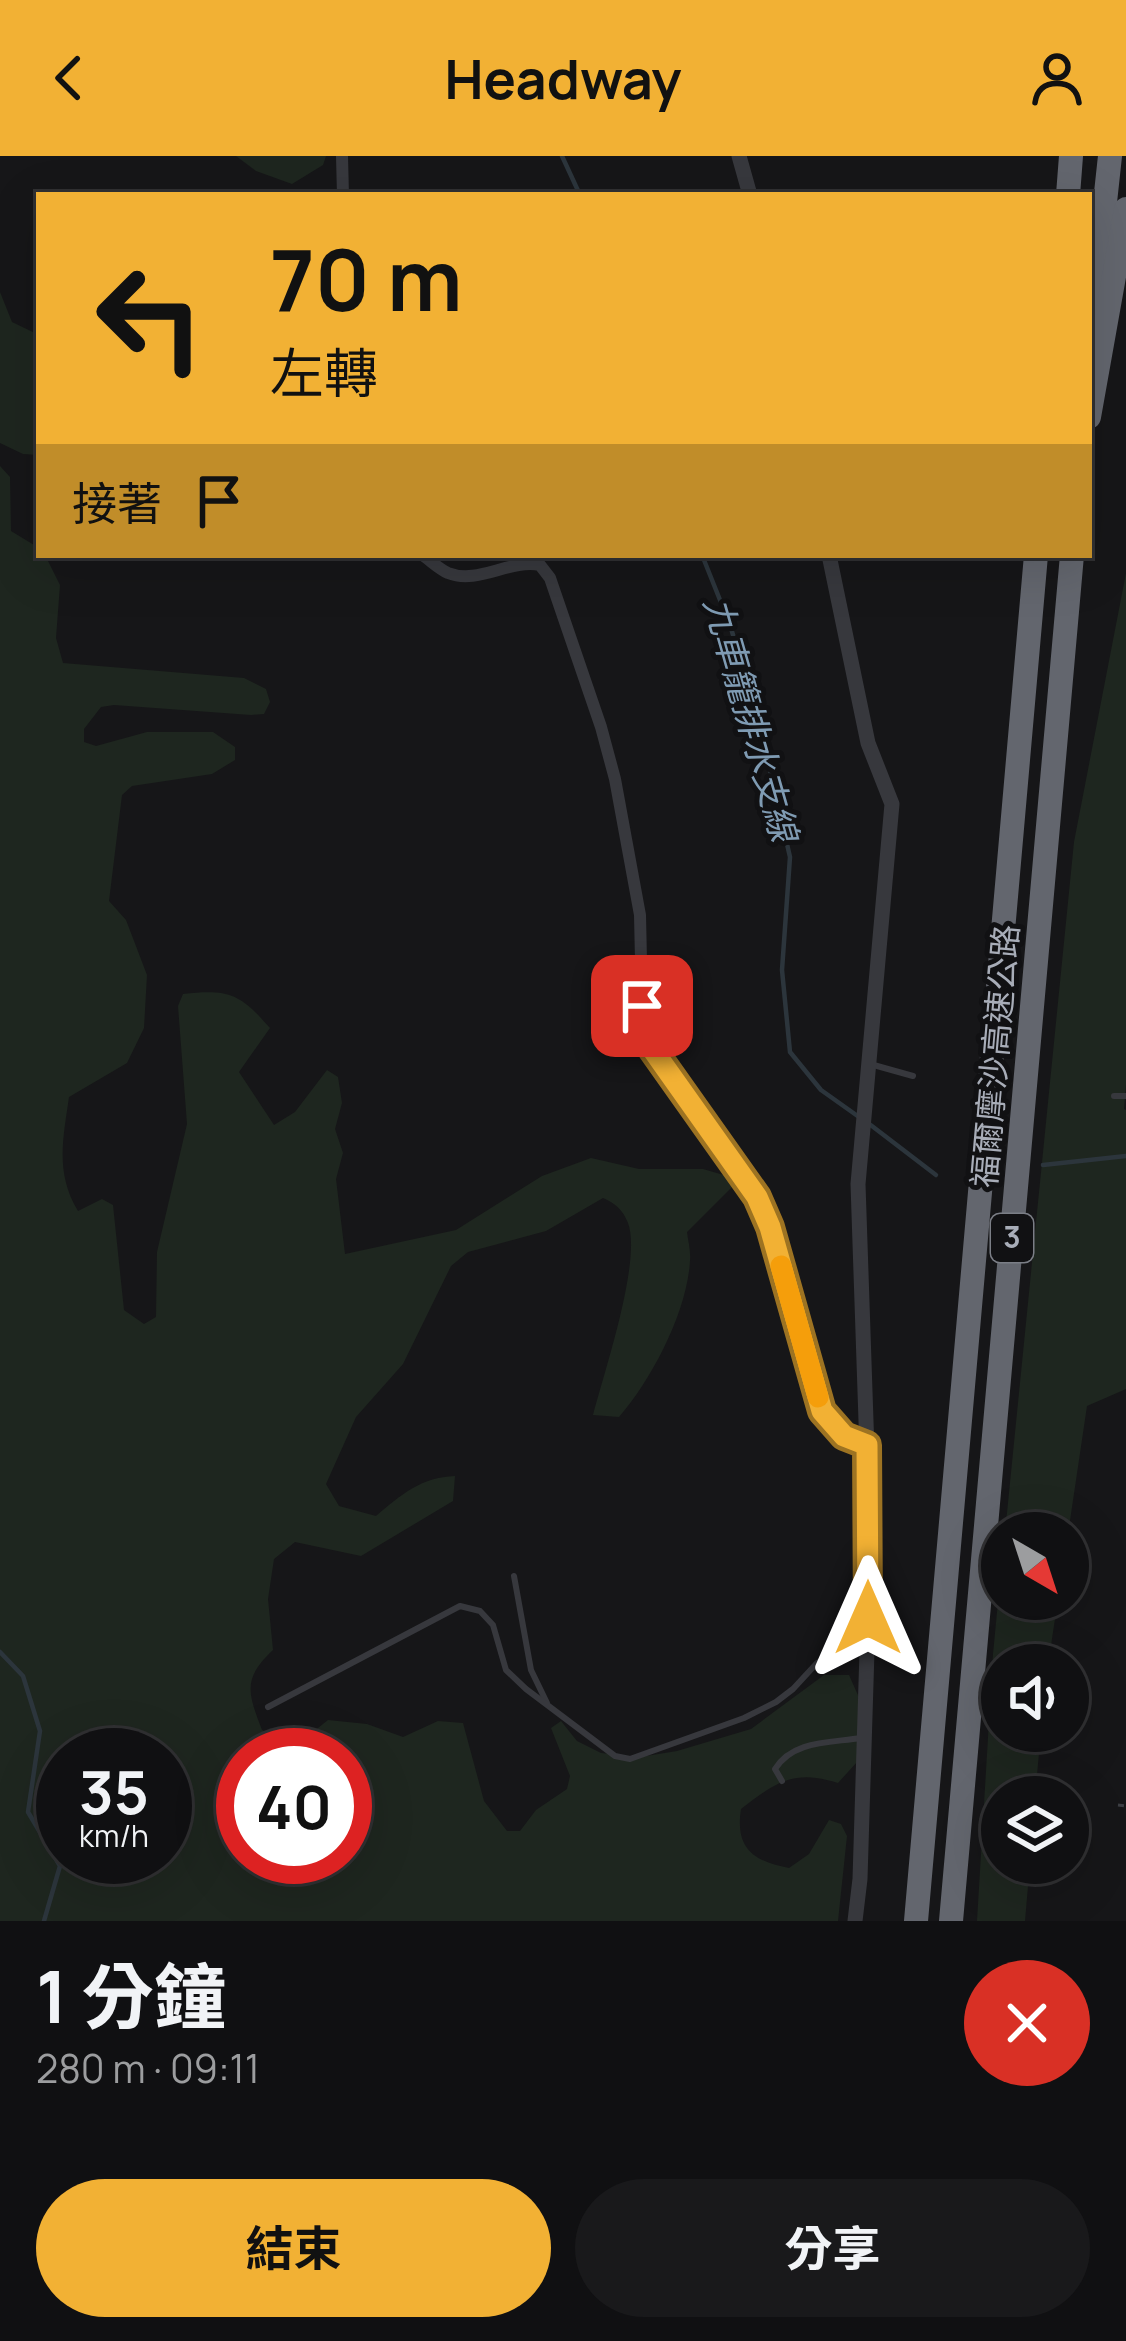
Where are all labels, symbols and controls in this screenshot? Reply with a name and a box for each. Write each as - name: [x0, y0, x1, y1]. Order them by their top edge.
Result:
- text: Headway: [445, 41, 681, 115]
- icon: back: [36, 45, 102, 111]
- icon: person: [1024, 45, 1090, 111]
- text: 70 m: [270, 221, 462, 336]
- icon: left: [72, 240, 228, 396]
- text: 左轉: [270, 335, 378, 409]
- icon: arrive: [186, 468, 252, 534]
- text: 接著: [72, 472, 162, 534]
- water label: 九車籠排水支線: [693, 591, 811, 851]
- street label: 福爾摩沙高速公路: [961, 922, 1028, 1189]
- pin: [591, 955, 693, 1057]
- icon: arrive: [609, 973, 675, 1039]
- road number: 3: [991, 1214, 1033, 1262]
- north arrow: [981, 1512, 1089, 1620]
- map controls: [981, 1512, 1089, 1884]
- position arrow: [805, 1555, 931, 1681]
- button: sound: [981, 1644, 1089, 1752]
- speed limit sign: 40: [216, 1728, 372, 1884]
- text: 35: [79, 1750, 149, 1832]
- button: layers: [981, 1776, 1089, 1884]
- text: km/h: [79, 1815, 149, 1856]
- text: 1 分鐘: [36, 1946, 226, 2045]
- button: close: [964, 1960, 1090, 2086]
- text: 280 m · 09:11: [36, 2041, 260, 2095]
- button: 結束: [36, 2179, 551, 2317]
- button: 分享: [575, 2179, 1090, 2317]

